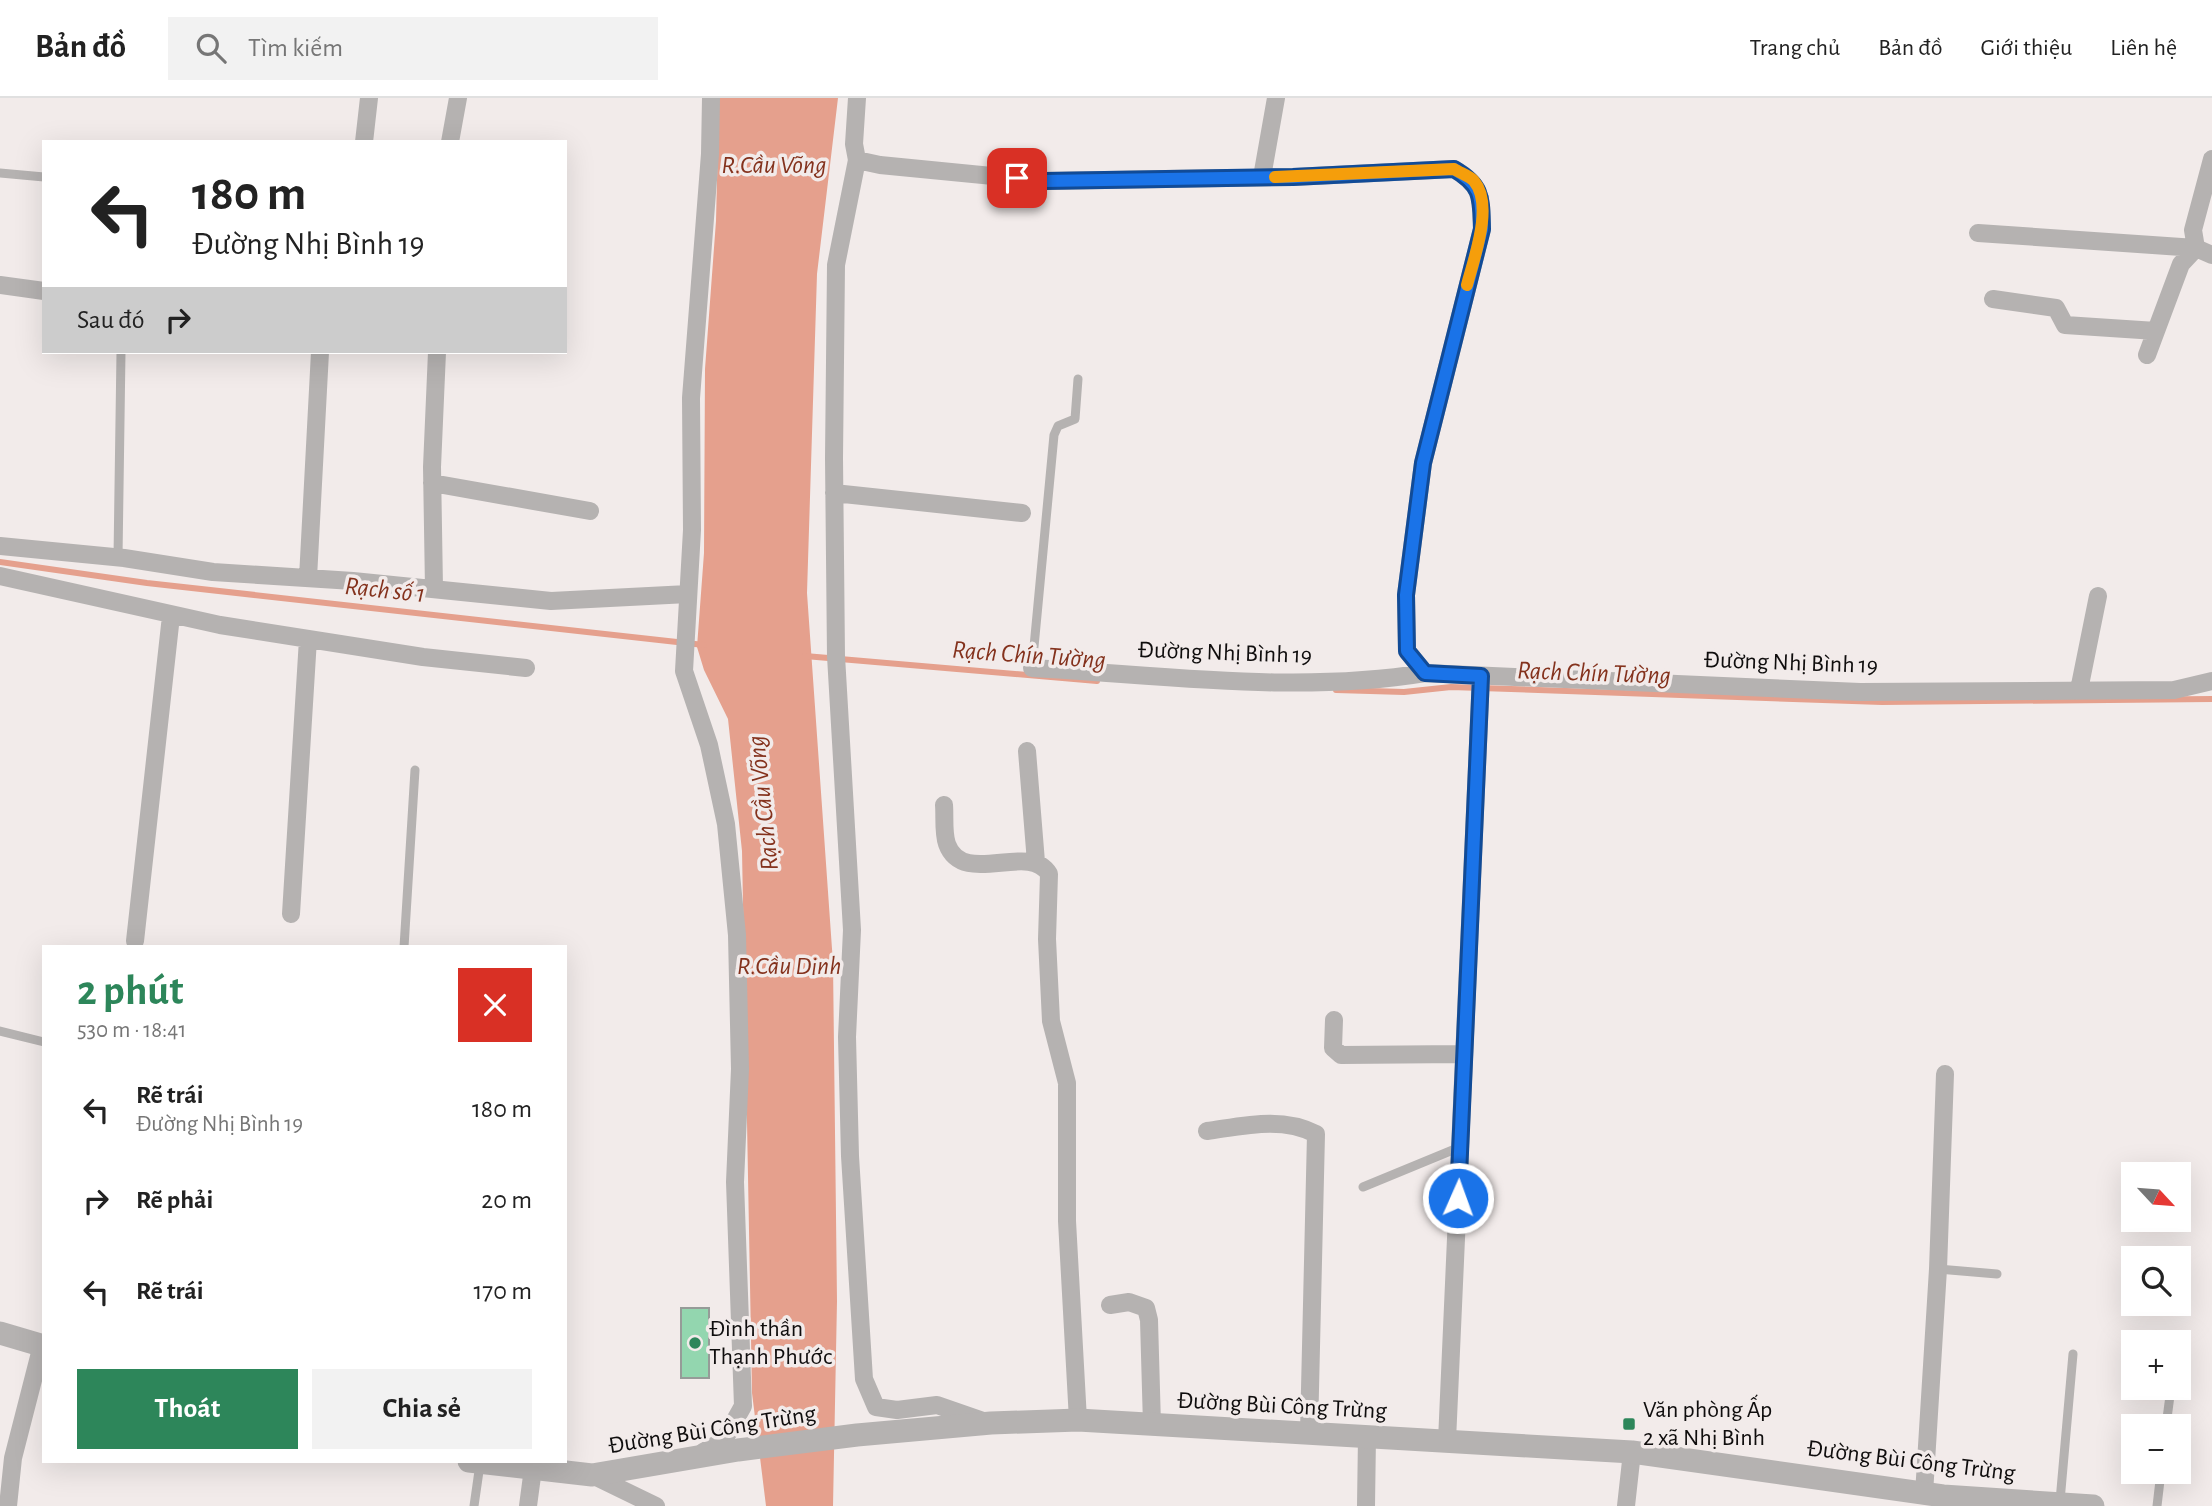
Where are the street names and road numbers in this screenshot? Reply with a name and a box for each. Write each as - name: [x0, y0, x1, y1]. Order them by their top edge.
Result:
- street label: Đường Nhị Bình 19: [1137, 638, 1313, 668]
- street label: Đường Nhị Bình 19: [1703, 648, 1879, 678]
- street label: Đường Bùi Công Trừng: [1177, 1389, 1388, 1423]
- street label: Đường Bùi Công Trừng: [606, 1402, 818, 1458]
- street label: Đường Bùi Công Trừng: [1805, 1436, 2017, 1486]

